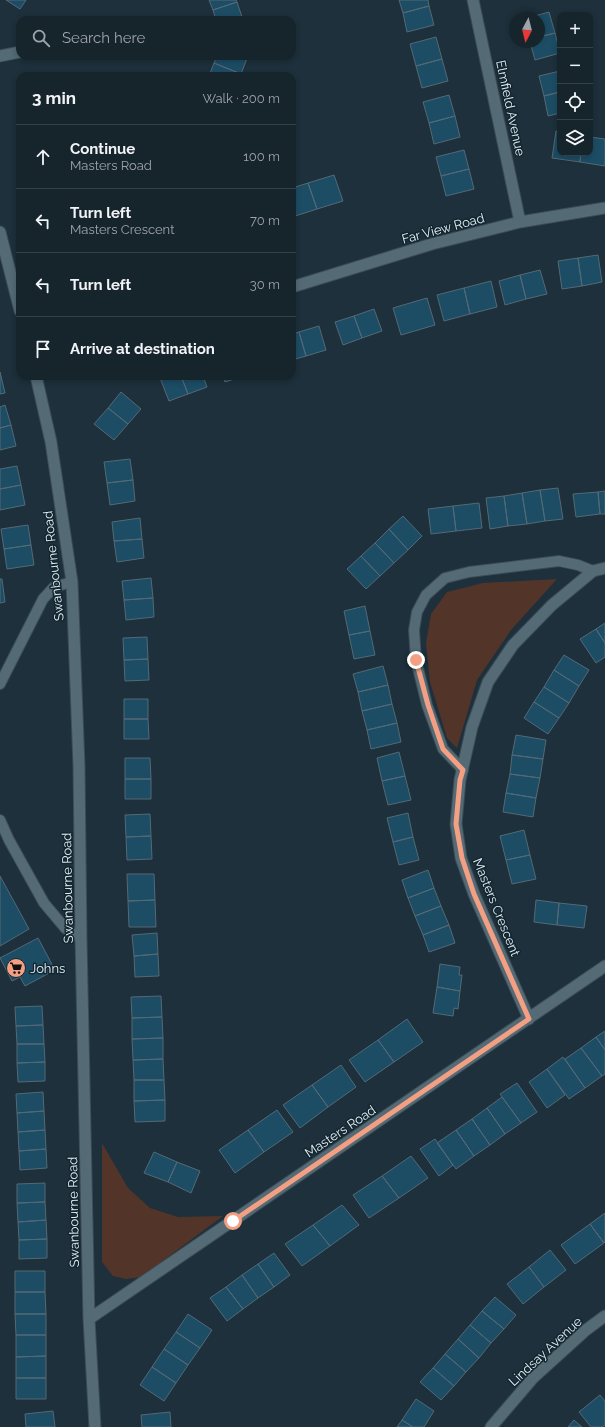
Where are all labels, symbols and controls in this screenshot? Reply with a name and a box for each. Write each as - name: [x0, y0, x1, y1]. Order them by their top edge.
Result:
- north arrow: [509, 12, 545, 48]
- map controls: [557, 12, 593, 156]
- button: +: [557, 12, 593, 48]
- search box: [16, 16, 296, 60]
- icon: search: [30, 27, 52, 49]
- text: Search here: [62, 29, 145, 47]
- button: −: [557, 48, 593, 84]
- street label: Elmfield Avenue: [493, 59, 528, 158]
- button: locate: [557, 84, 593, 120]
- text: 3 min: [32, 88, 76, 108]
- text: Walk · 200 m: [203, 91, 280, 106]
- button: layers: [557, 120, 593, 156]
- text: Continue: [70, 140, 135, 158]
- icon: ahead: [32, 146, 54, 168]
- text: 100 m: [243, 149, 280, 164]
- text: Masters Road: [70, 158, 152, 173]
- text: Turn left: [70, 204, 131, 222]
- icon: left: [32, 210, 54, 232]
- street label: Far View Road: [400, 210, 486, 247]
- text: 70 m: [250, 213, 280, 228]
- text: Masters Crescent: [70, 222, 174, 237]
- icon: left: [32, 274, 54, 296]
- text: Turn left: [70, 276, 131, 294]
- text: 30 m: [250, 277, 280, 292]
- icon: arrive: [32, 338, 54, 360]
- text: Arrive at destination: [70, 340, 215, 358]
- street label: Swanbourne Road: [40, 510, 67, 622]
- route end: [407, 651, 425, 669]
- street label: Swanbourne Road: [59, 833, 76, 943]
- street label: Masters Crescent: [470, 856, 523, 959]
- supermarket icon: Johns: [5, 957, 27, 979]
- place label: Johns: [30, 961, 65, 976]
- street label: Masters Road: [302, 1102, 378, 1161]
- street label: Swanbourne Road: [65, 1157, 82, 1267]
- route start: [224, 1212, 242, 1230]
- street label: Lindsay Avenue: [506, 1313, 585, 1389]

